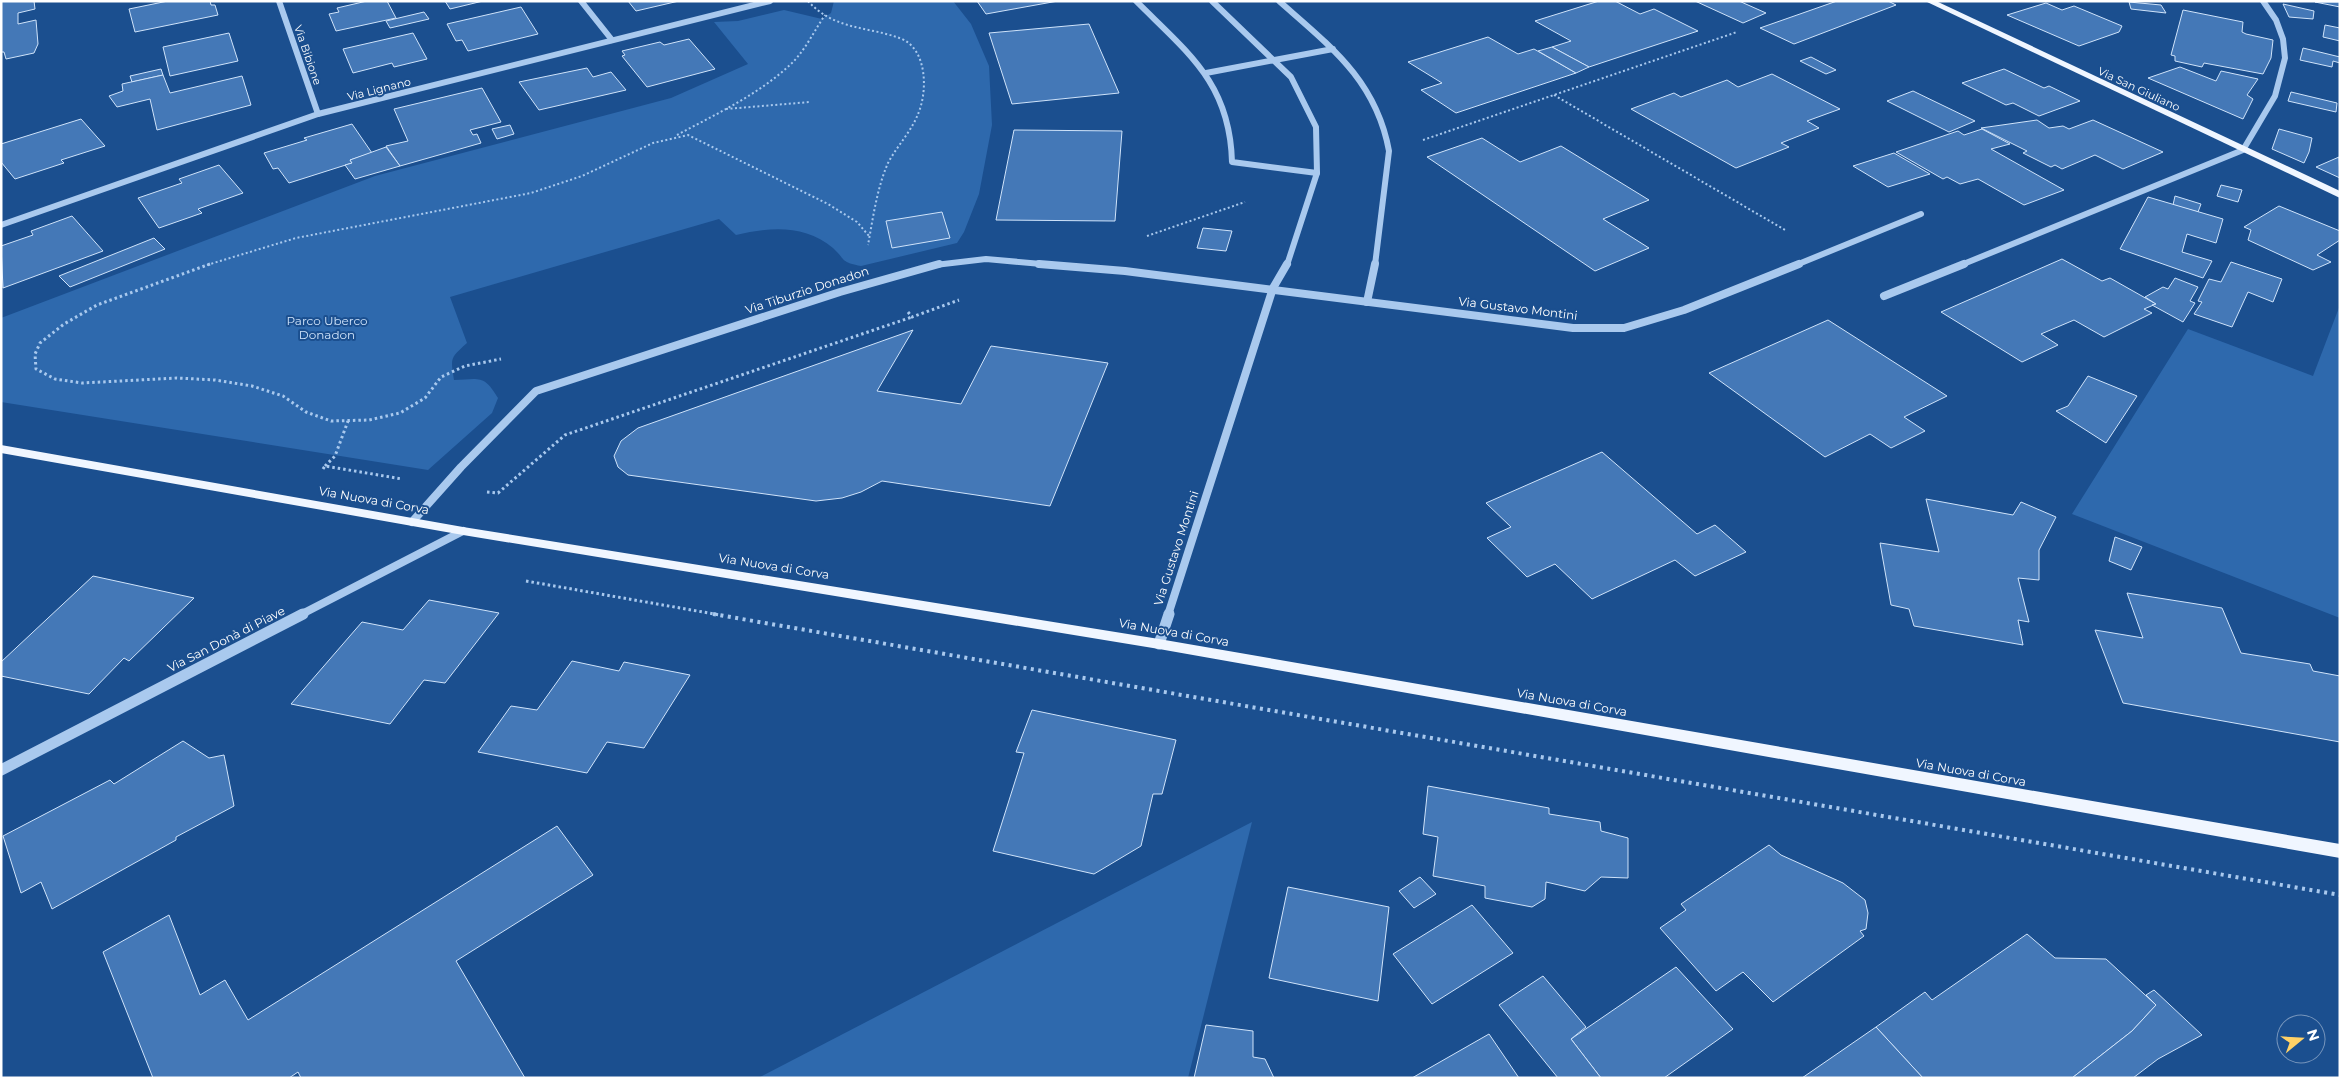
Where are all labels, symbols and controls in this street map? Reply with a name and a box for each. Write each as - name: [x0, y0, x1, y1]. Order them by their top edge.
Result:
- street label: Via Bibione: [291, 23, 325, 87]
- street label: Via San Giuliano: [2096, 64, 2182, 114]
- street label: Via Lignano: [346, 74, 412, 104]
- street label: Via Tiburzio Donadon: [743, 263, 871, 317]
- street label: Via Gustavo Montini: [1458, 293, 1578, 323]
- park label: Parco Uberco Donadon: [286, 313, 368, 342]
- street label: Via Nuova di Corva: [318, 483, 430, 517]
- street label: Via Gustavo Montini: [1150, 489, 1202, 607]
- street label: Via Nuova di Corva: [718, 550, 830, 582]
- street label: Via San Donà di Piave: [165, 603, 287, 675]
- street label: Via Nuova di Corva: [1118, 615, 1230, 649]
- street label: Via Nuova di Corva: [1516, 685, 1628, 719]
- street label: Via Nuova di Corva: [1915, 755, 2027, 789]
- north arrow: [2276, 1014, 2326, 1064]
- text: N: [2303, 1027, 2324, 1043]

